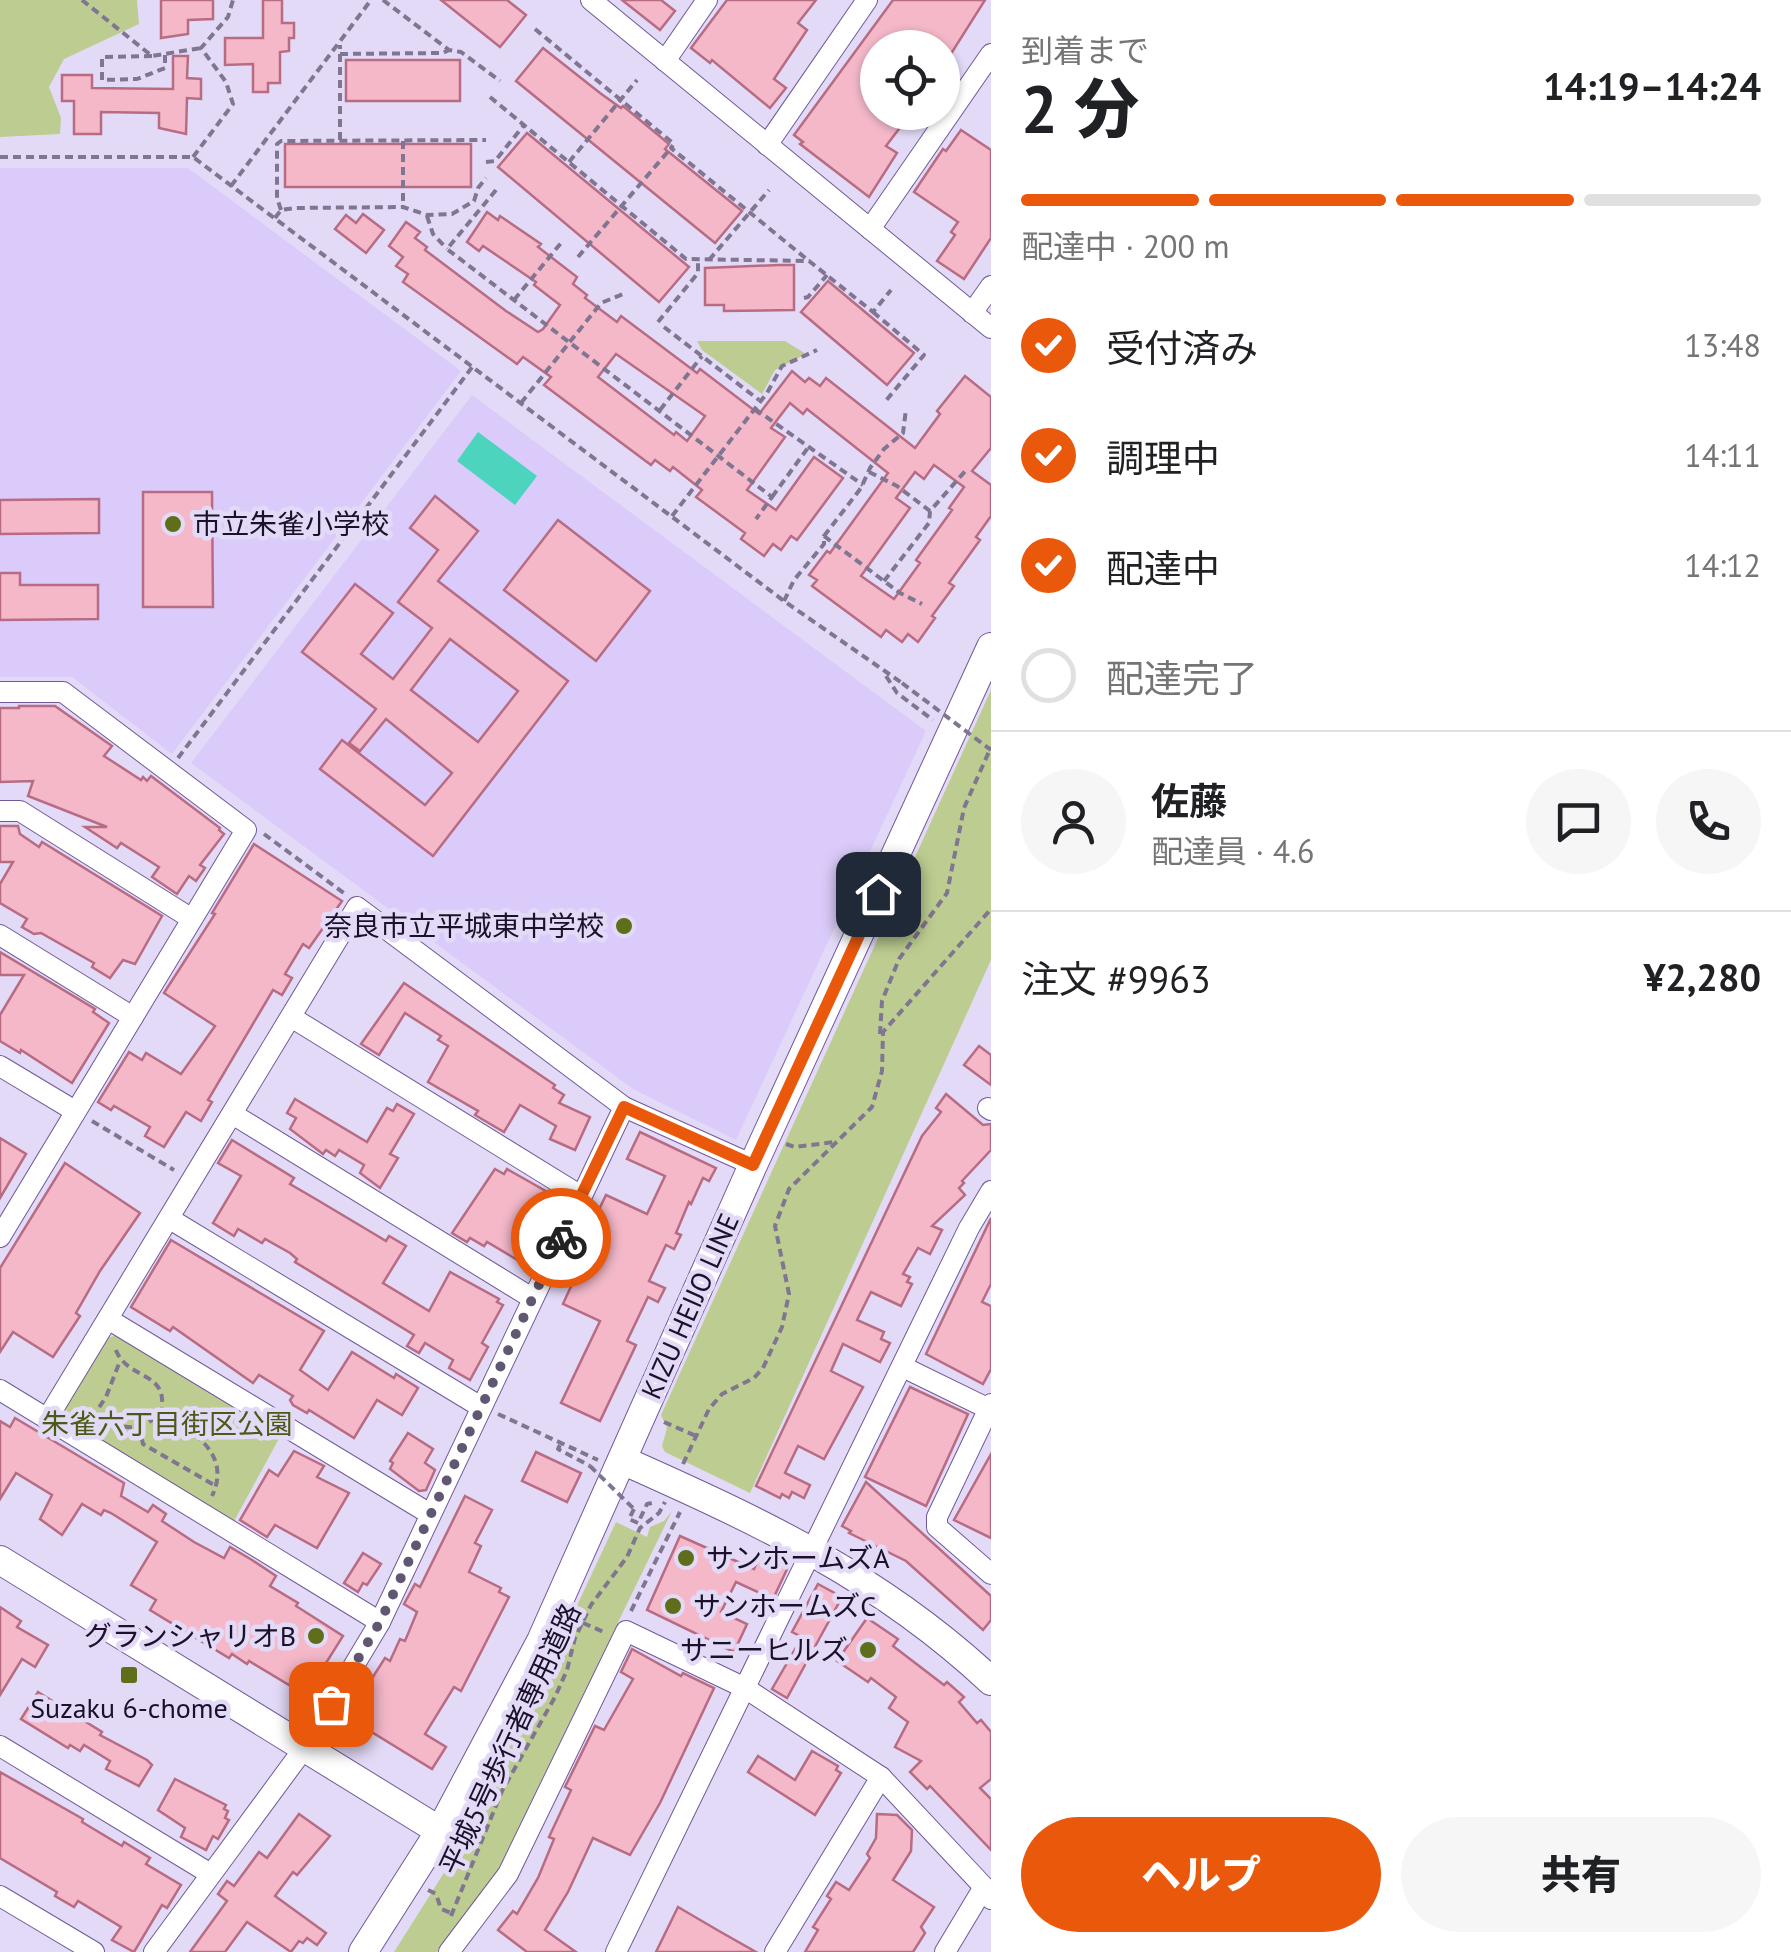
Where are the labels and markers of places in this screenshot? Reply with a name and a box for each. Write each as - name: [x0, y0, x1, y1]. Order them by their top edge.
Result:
- place label: 市立朱雀小学校: [193, 505, 389, 542]
- marker: 市立朱雀小学校: [162, 513, 184, 535]
- pin: [836, 852, 921, 937]
- place label: 奈良市立平城東中学校: [324, 907, 604, 944]
- marker: 奈良市立平城東中学校: [613, 915, 635, 937]
- place label: サンホームズA: [706, 1539, 890, 1576]
- marker: サンホームズA: [675, 1547, 697, 1569]
- place label: サンホームズC: [693, 1587, 876, 1624]
- marker: サンホームズC: [662, 1595, 684, 1617]
- place label: グランシャリオB: [84, 1617, 296, 1654]
- marker: グランシャリオB: [305, 1625, 327, 1647]
- place label: サニーヒルズ: [680, 1631, 848, 1668]
- marker: サニーヒルズ: [857, 1639, 879, 1661]
- pin: [289, 1662, 374, 1747]
- marker: Suzaku 6-chome: [118, 1664, 140, 1686]
- place label: Suzaku 6-chome: [30, 1689, 228, 1726]

